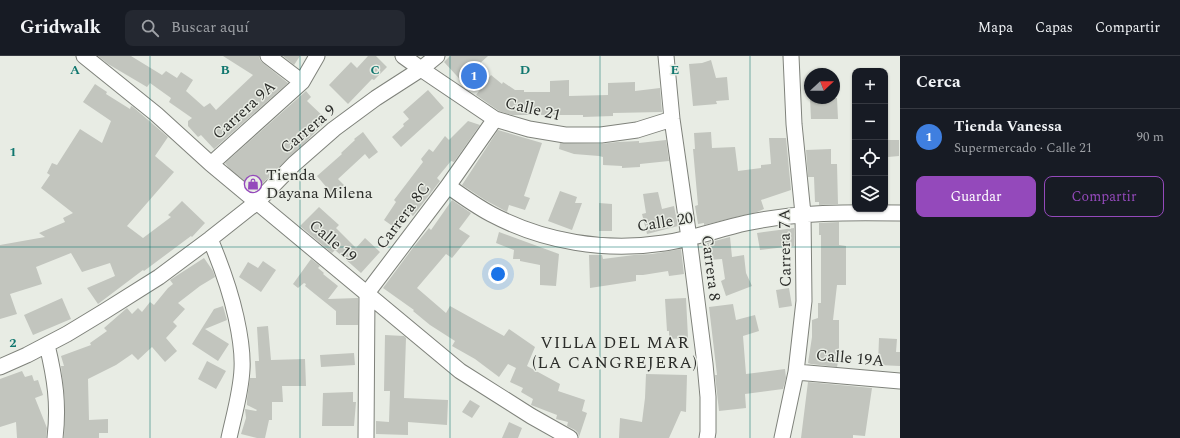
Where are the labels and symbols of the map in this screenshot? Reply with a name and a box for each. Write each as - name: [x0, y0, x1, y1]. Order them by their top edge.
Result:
- text: A: [70, 60, 80, 80]
- text: B: [220, 60, 230, 80]
- text: C: [370, 60, 380, 80]
- text: D: [520, 60, 530, 80]
- text: E: [671, 60, 680, 80]
- pin: 1: [461, 61, 487, 91]
- north arrow: [804, 68, 840, 104]
- street label: Carrera 9A: [207, 75, 281, 145]
- street label: Calle 21: [503, 91, 563, 127]
- street label: Carrera 9: [275, 99, 341, 159]
- text: 1: [9, 142, 17, 162]
- place label: Tienda Dayana Milena: [266, 163, 373, 205]
- shop icon: Tienda Dayana Milena: [243, 174, 263, 194]
- street label: Carrera 8C: [370, 178, 436, 254]
- street label: Calle 20: [635, 206, 695, 238]
- street label: Carrera 7A: [772, 209, 798, 287]
- street label: Calle 19: [304, 214, 362, 268]
- street label: Carrera 8: [695, 234, 727, 302]
- your location: [488, 264, 508, 284]
- district label: VILLA DEL MAR (LA CANGREJERA): [532, 330, 698, 376]
- text: 2: [9, 333, 17, 353]
- street label: Calle 19A: [815, 343, 885, 373]

